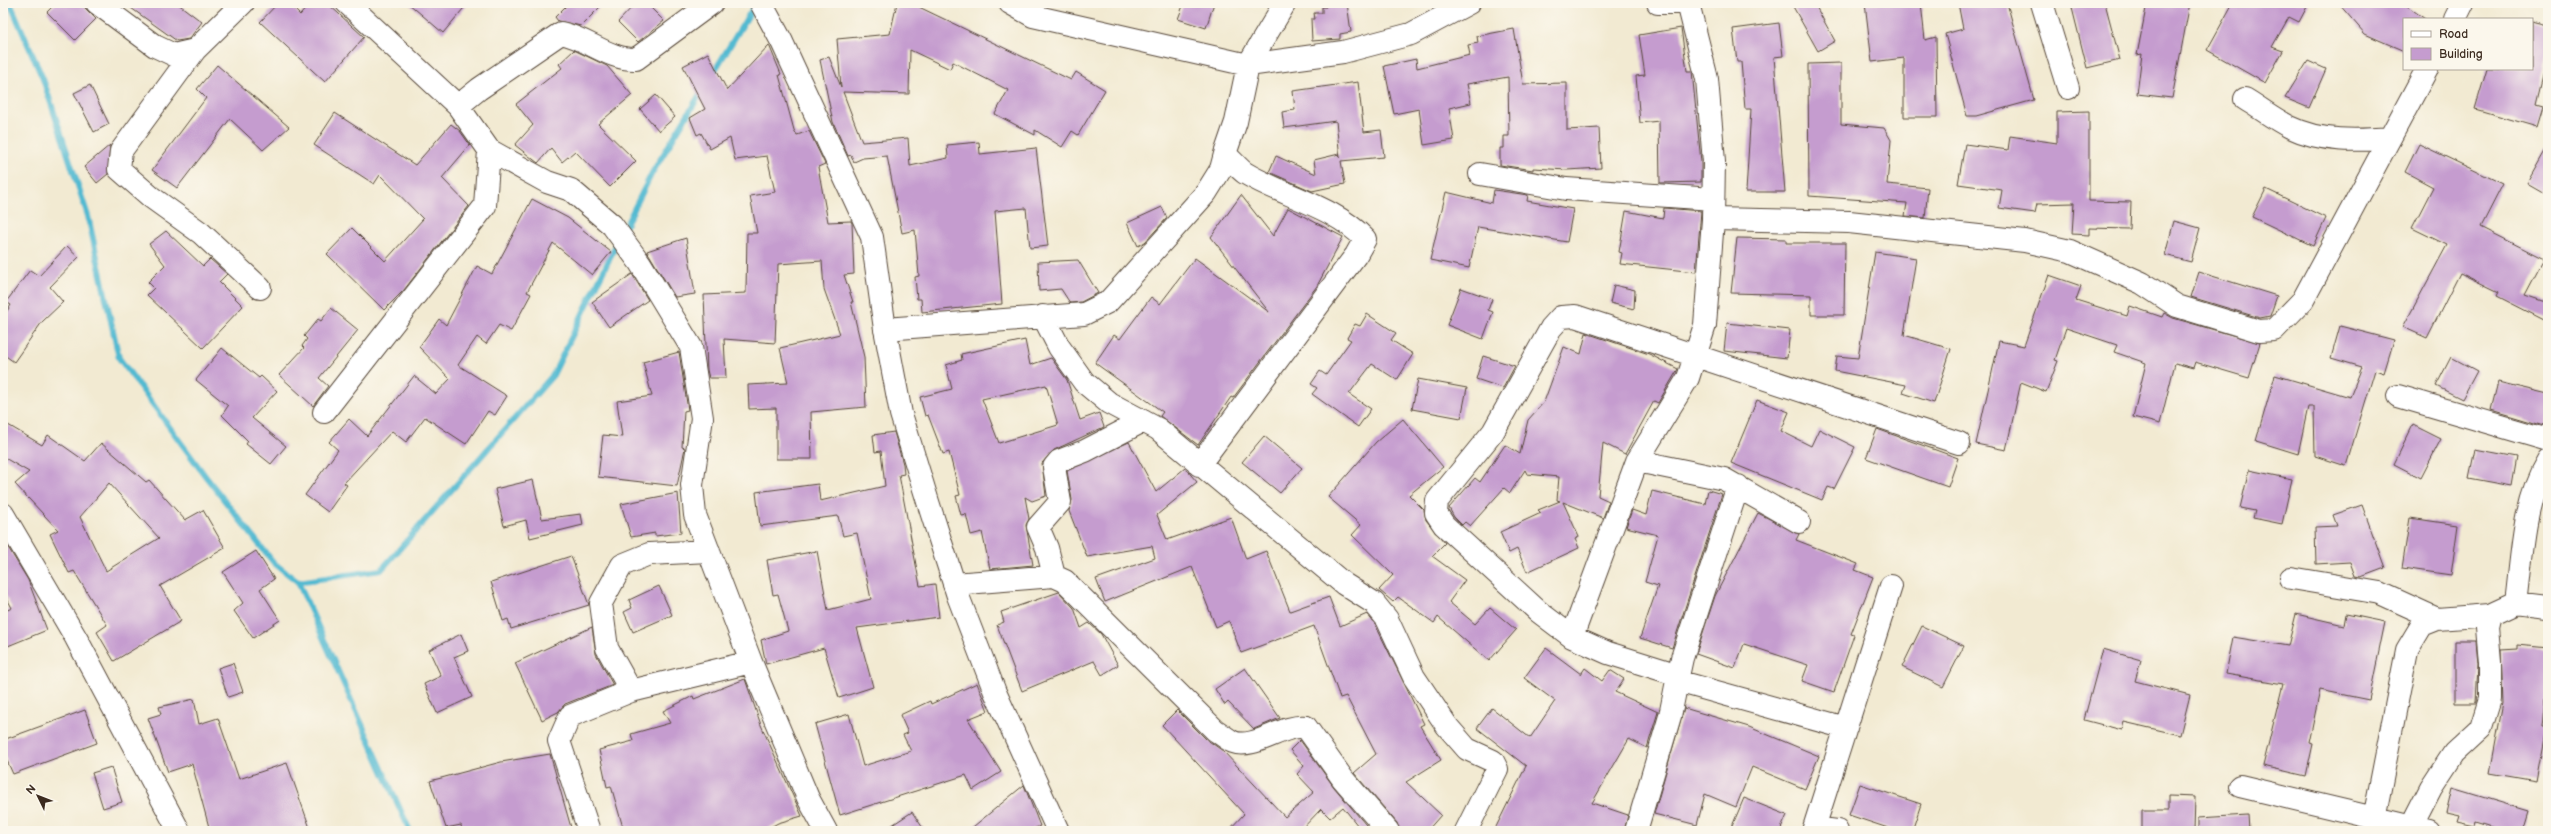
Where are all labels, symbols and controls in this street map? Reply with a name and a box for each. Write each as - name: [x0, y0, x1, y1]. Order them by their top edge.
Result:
- legend: [2403, 18, 2533, 70]
- text: Road: [2439, 27, 2468, 42]
- text: Building: [2439, 47, 2483, 62]
- north arrow: [18, 776, 58, 816]
- text: N: [23, 782, 39, 797]

